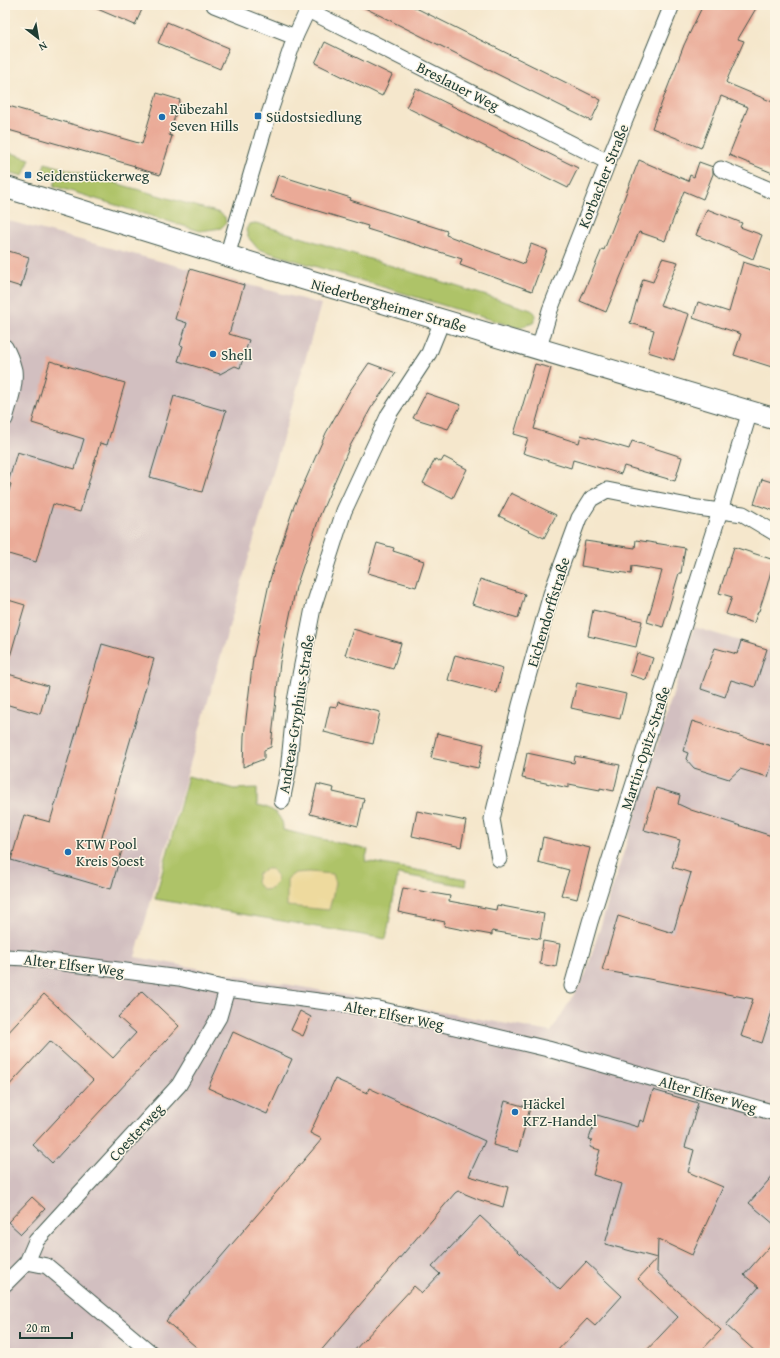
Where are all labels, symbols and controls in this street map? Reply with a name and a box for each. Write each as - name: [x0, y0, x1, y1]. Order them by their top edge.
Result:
- north arrow: [18, 18, 58, 58]
- text: N: [35, 38, 50, 56]
- street label: Breslauer Weg: [413, 56, 503, 116]
- place label: Rübezahl Seven Hills: [170, 98, 239, 136]
- place label: Südostsiedlung: [266, 106, 362, 127]
- marker: Südostsiedlung: [253, 111, 263, 121]
- marker: Rübezahl Seven Hills: [157, 112, 167, 122]
- street label: Korbacher Straße: [573, 121, 633, 231]
- place label: Seidenstückerweg: [36, 165, 150, 186]
- marker: Seidenstückerweg: [23, 170, 33, 180]
- street label: Niederbergheimer Straße: [309, 273, 469, 337]
- place label: Shell: [221, 344, 252, 365]
- marker: Shell: [208, 349, 218, 359]
- street label: Eichendorffstraße: [521, 555, 575, 669]
- street label: Andreas-Gryphius-Straße: [273, 633, 319, 795]
- street label: Martin-Opitz-Straße: [615, 684, 675, 812]
- place label: KTW Pool Kreis Soest: [76, 833, 145, 871]
- marker: KTW Pool Kreis Soest: [63, 847, 73, 857]
- street label: Alter Elfser Weg: [23, 948, 126, 982]
- street label: Alter Elfser Weg: [342, 995, 446, 1035]
- street label: Alter Elfser Weg: [657, 1070, 760, 1118]
- place label: Häckel KFZ-Handel: [523, 1093, 597, 1131]
- street label: Coesterweg: [104, 1098, 169, 1166]
- marker: Häckel KFZ-Handel: [510, 1107, 520, 1117]
- scale bar: [20, 1314, 72, 1340]
- text: 20 m: [26, 1319, 50, 1336]

